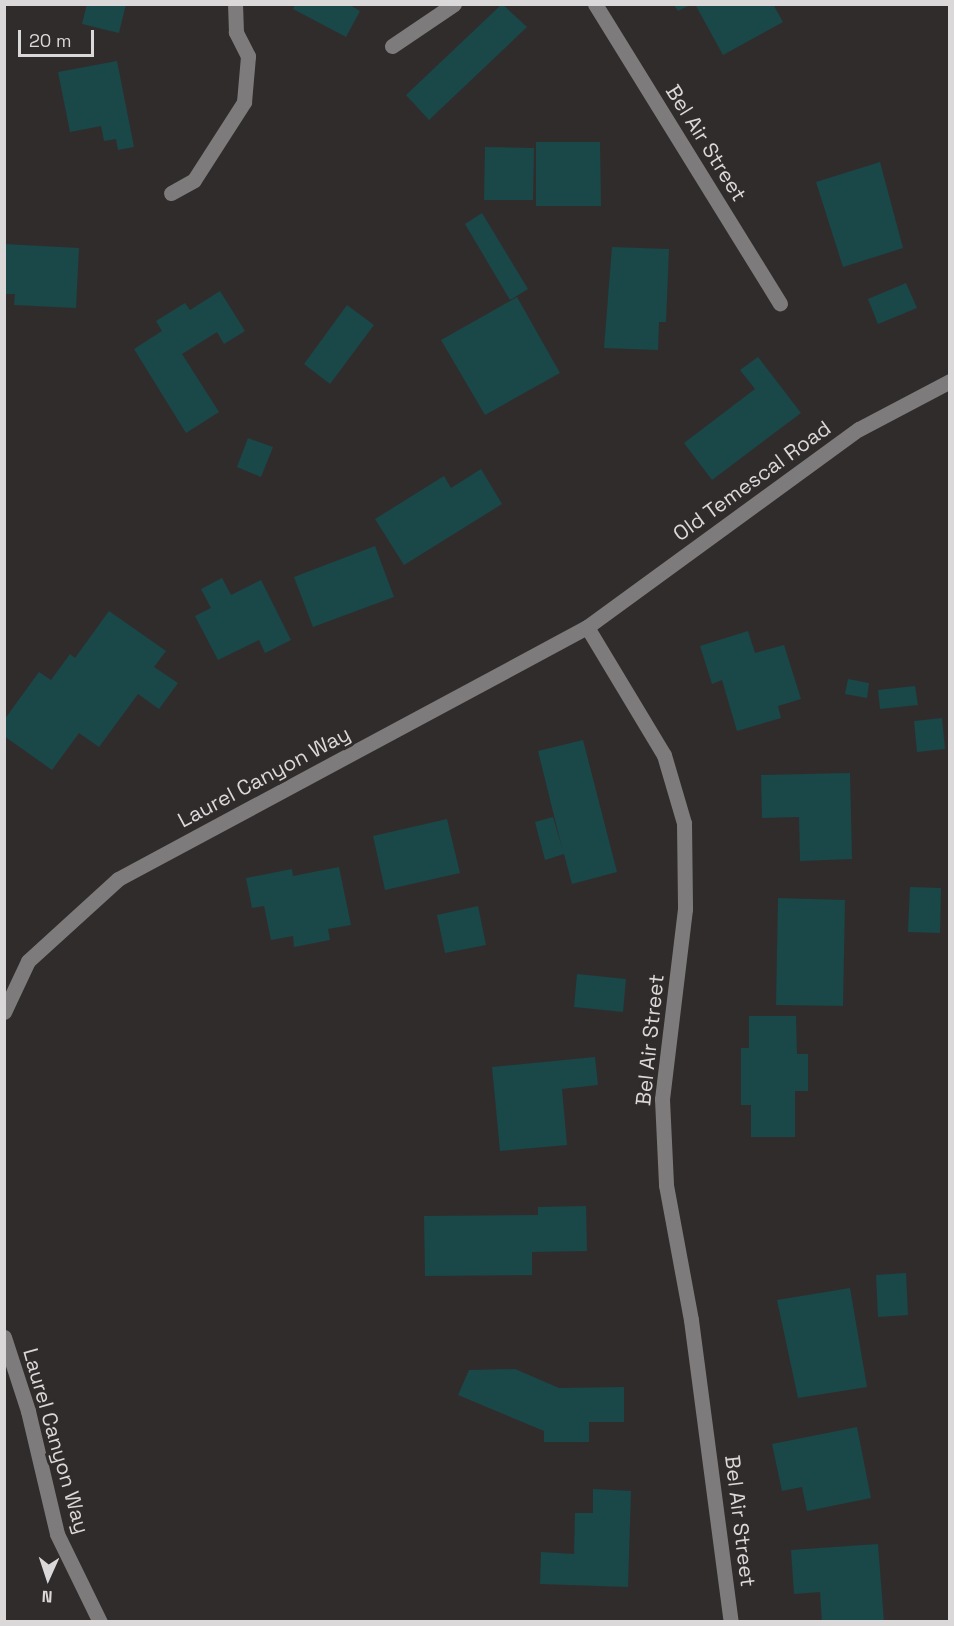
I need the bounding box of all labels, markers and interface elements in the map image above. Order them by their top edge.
scale bar [21,18,98,56]
text: 20 m [29,29,72,52]
street label: Bel Air Street [660,80,752,206]
street label: Old Temescal Road [668,415,836,547]
street label: Laurel Canyon Way [173,721,355,833]
street label: Bel Air Street [631,973,669,1107]
street label: Laurel Canyon Way [17,1345,95,1537]
street label: Bel Air Street [719,1454,761,1588]
north arrow [18,1548,78,1608]
text: N [41,1586,53,1607]

